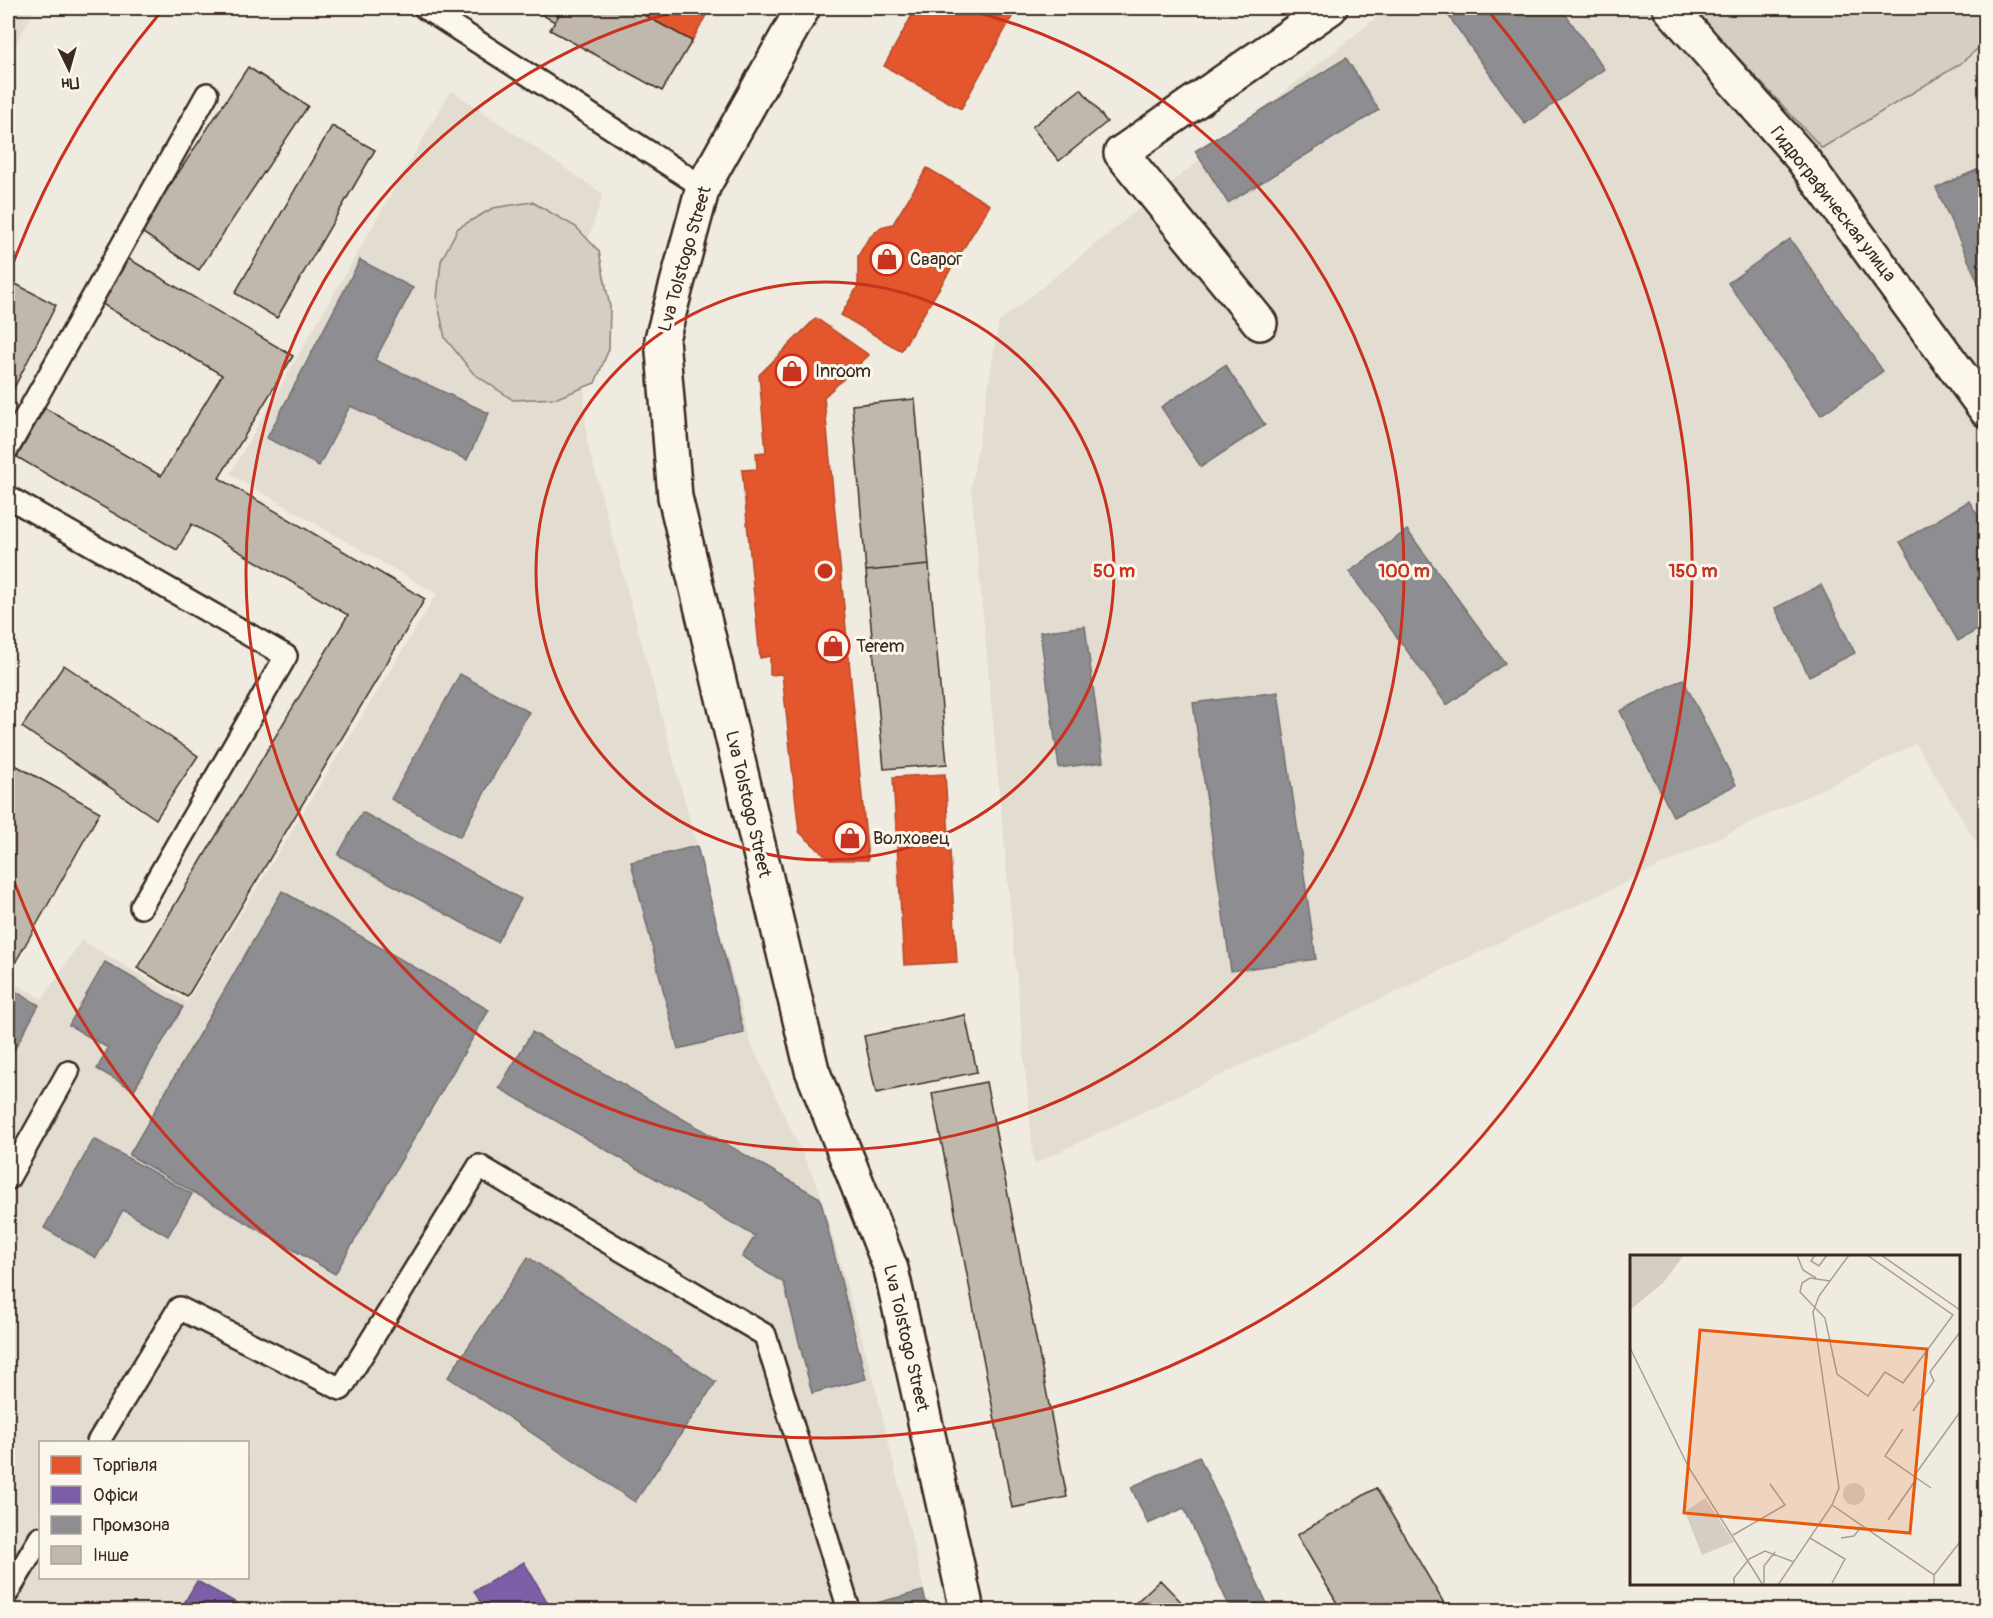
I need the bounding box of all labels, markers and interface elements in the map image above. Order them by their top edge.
north arrow [39,39,99,99]
text: Пн [61,72,80,94]
street label: Гидрографическая улица [1765,122,1901,286]
street label: Lva Tolstogo Street [653,183,717,334]
shop icon: Сварог [869,241,905,277]
place label: Сварог [910,248,963,271]
shop icon: Inroom [774,353,810,389]
place label: Inroom [815,360,871,383]
text: 50 m [1093,560,1135,583]
text: 100 m [1378,560,1430,583]
text: 150 m [1669,560,1718,583]
centre of rings [815,561,835,581]
shop icon: Terem [815,628,851,664]
place label: Terem [856,635,905,658]
street label: Lva Tolstogo Street [720,728,776,880]
shop icon: Волховец [832,820,868,856]
place label: Волховец [873,827,950,850]
inset map [1630,1255,1960,1585]
street label: Lva Tolstogo Street [878,1262,934,1414]
legend [39,1441,249,1579]
text: Торгівля [93,1454,157,1477]
text: Офіси [93,1484,138,1507]
text: Промзона [93,1514,170,1537]
text: Інше [93,1544,129,1567]

